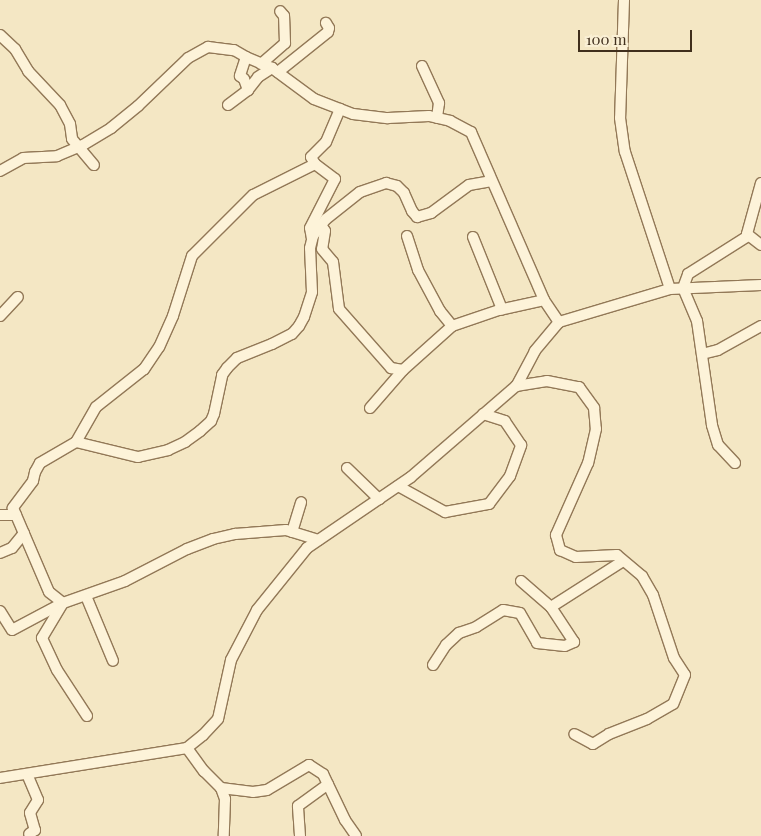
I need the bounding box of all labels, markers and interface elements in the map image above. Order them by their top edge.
scale bar [581,20,695,52]
text: 100 m [586,29,627,49]

